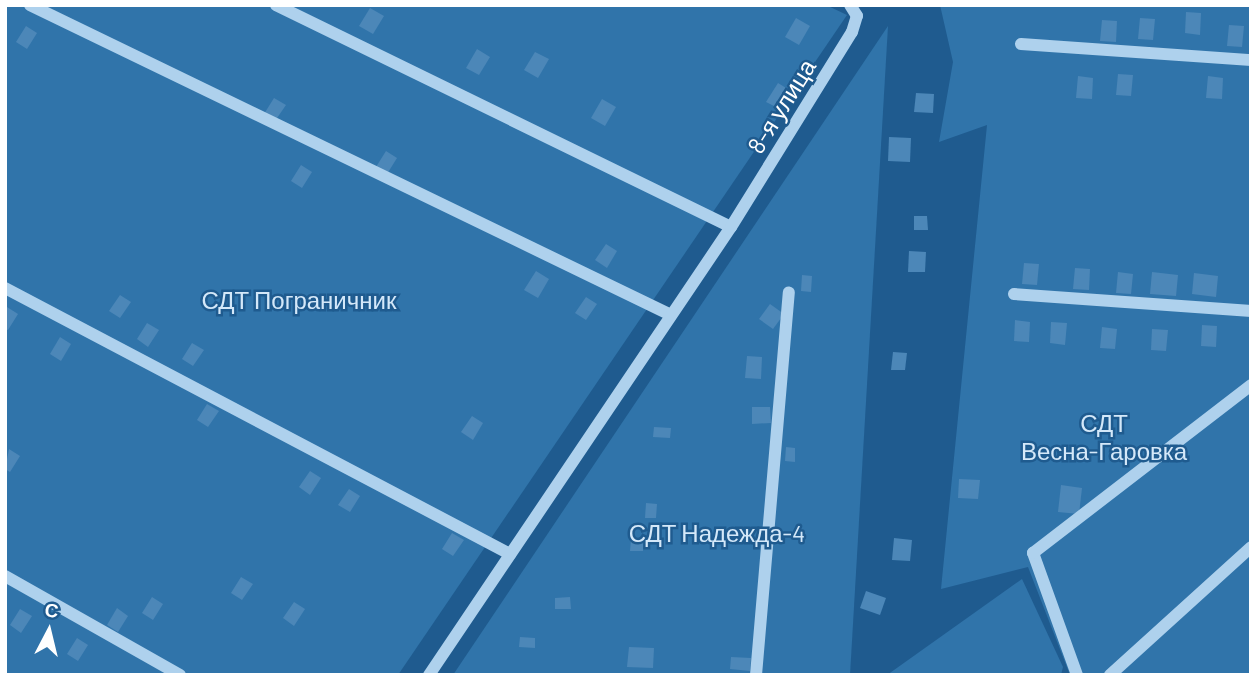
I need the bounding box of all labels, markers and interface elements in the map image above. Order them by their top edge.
street label: 8-я улица [741,54,821,158]
park label: СДТ Пограничник [202,286,396,314]
park label: СДТ Весна-Гаровка [1021,409,1187,465]
park label: СДТ Надежда-4 [629,519,805,547]
north arrow [14,596,84,666]
text: С [43,597,60,622]

